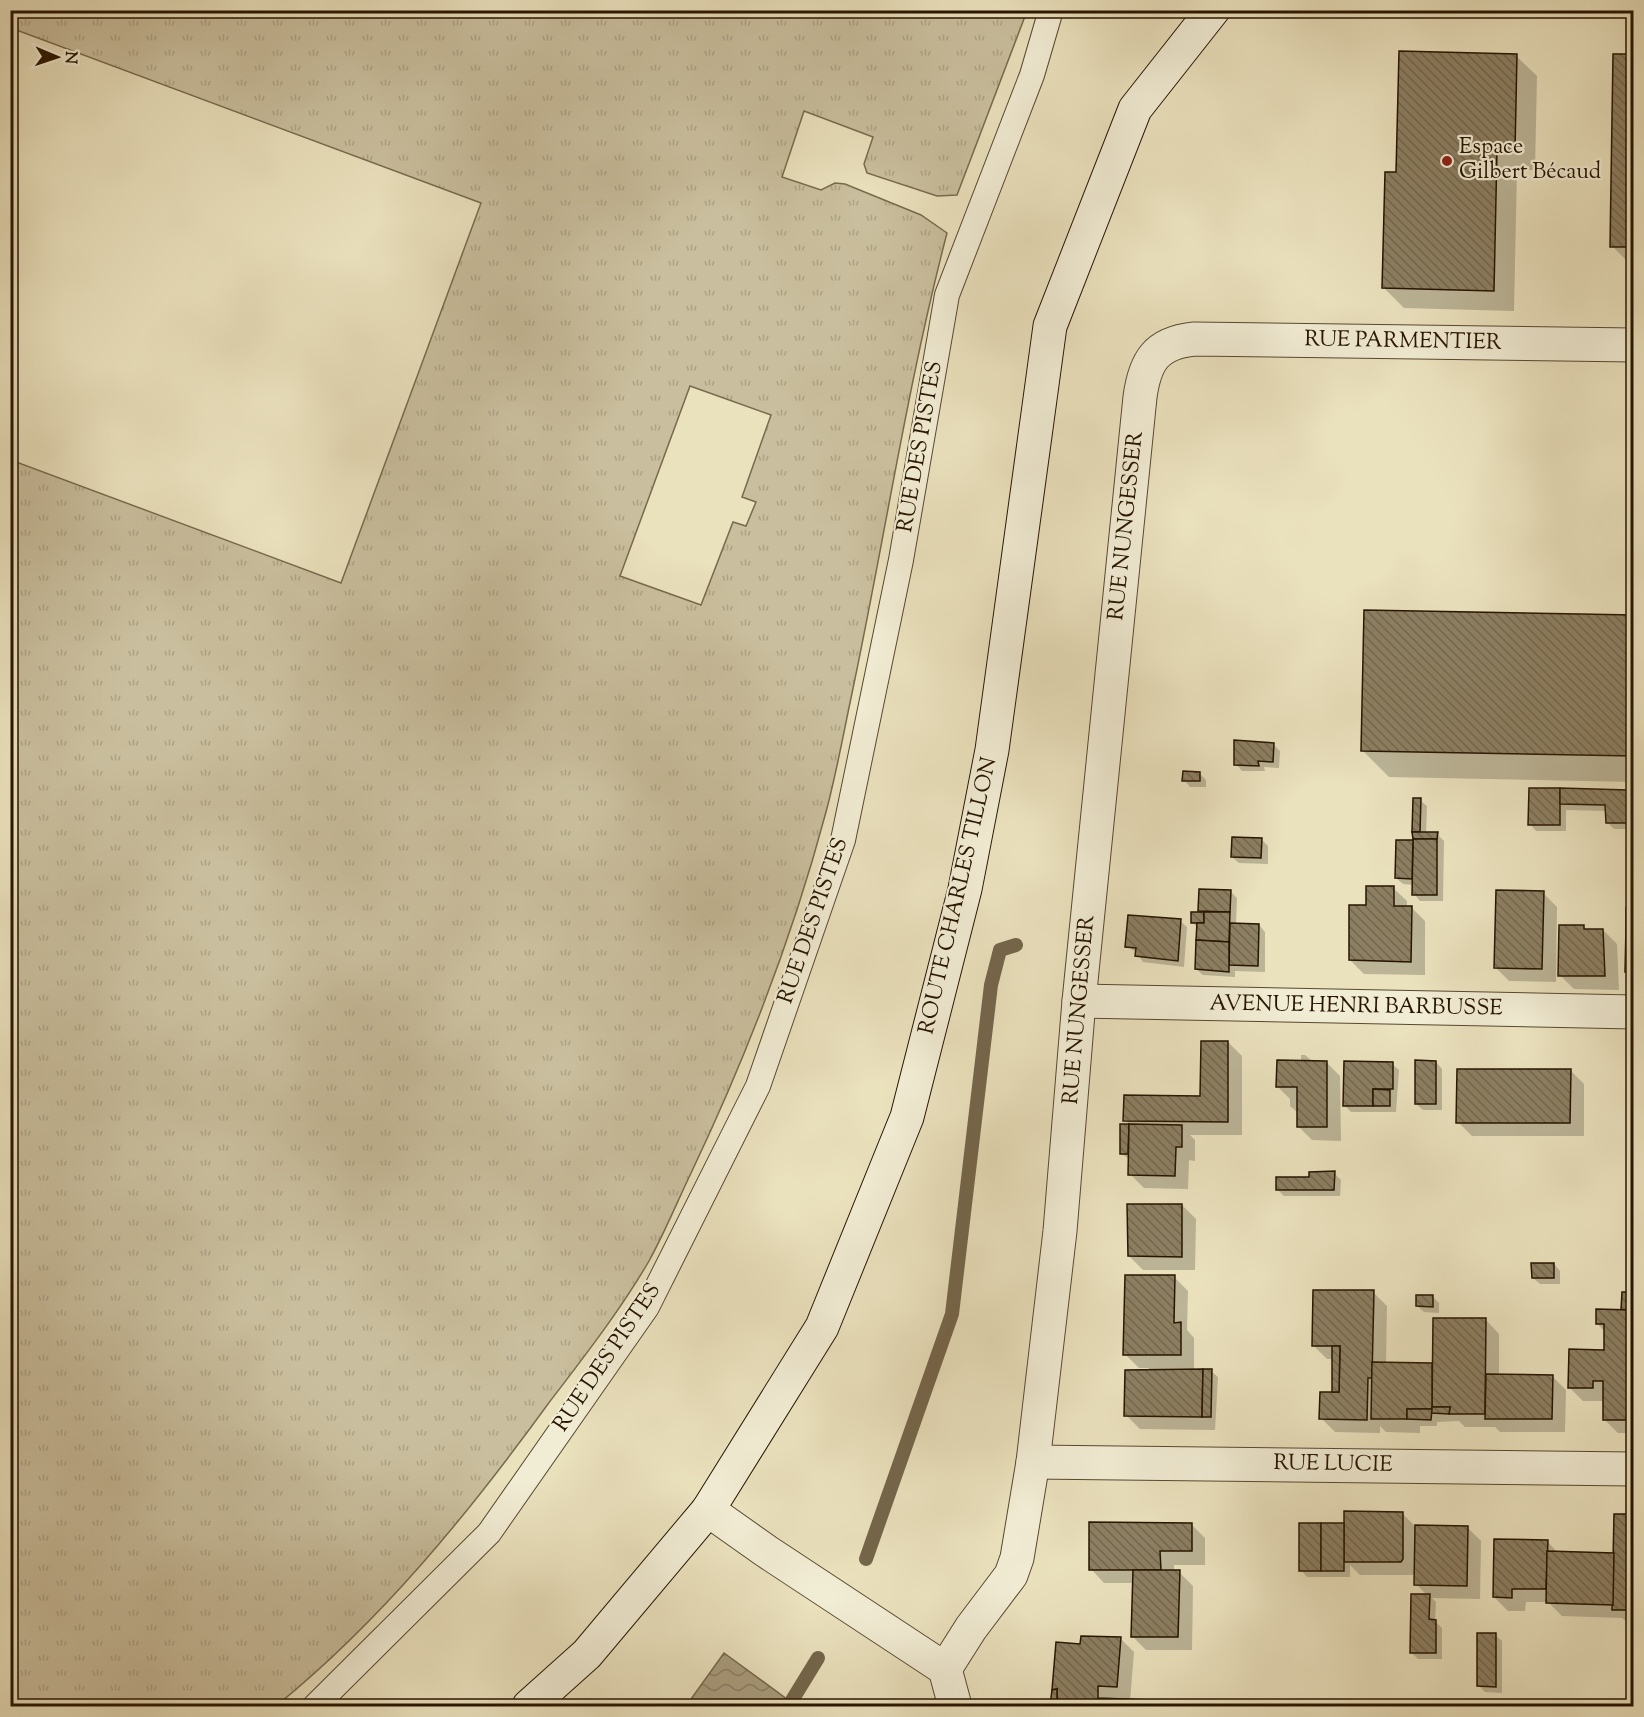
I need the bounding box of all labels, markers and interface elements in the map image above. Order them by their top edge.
north arrow [27,27,87,87]
text: N [58,51,81,64]
place label: Espace Gilbert Bécaud [1459,132,1601,189]
marker: Espace Gilbert Bécaud [1440,154,1454,168]
street label: RUE PARMENTIER [1304,324,1502,360]
street label: RUE DES PISTES [890,359,952,535]
street label: RUE NUNGESSER [1101,430,1153,622]
street label: ROUTE CHARLES TILLON [912,754,1006,1038]
street label: RUE DES PISTES [771,834,857,1008]
street label: RUE NUNGESSER [1056,914,1104,1106]
street label: AVENUE HENRI BARBUSSE [1209,988,1503,1026]
street label: RUE DES PISTES [546,1277,670,1439]
street label: RUE LUCIE [1273,1448,1393,1482]

